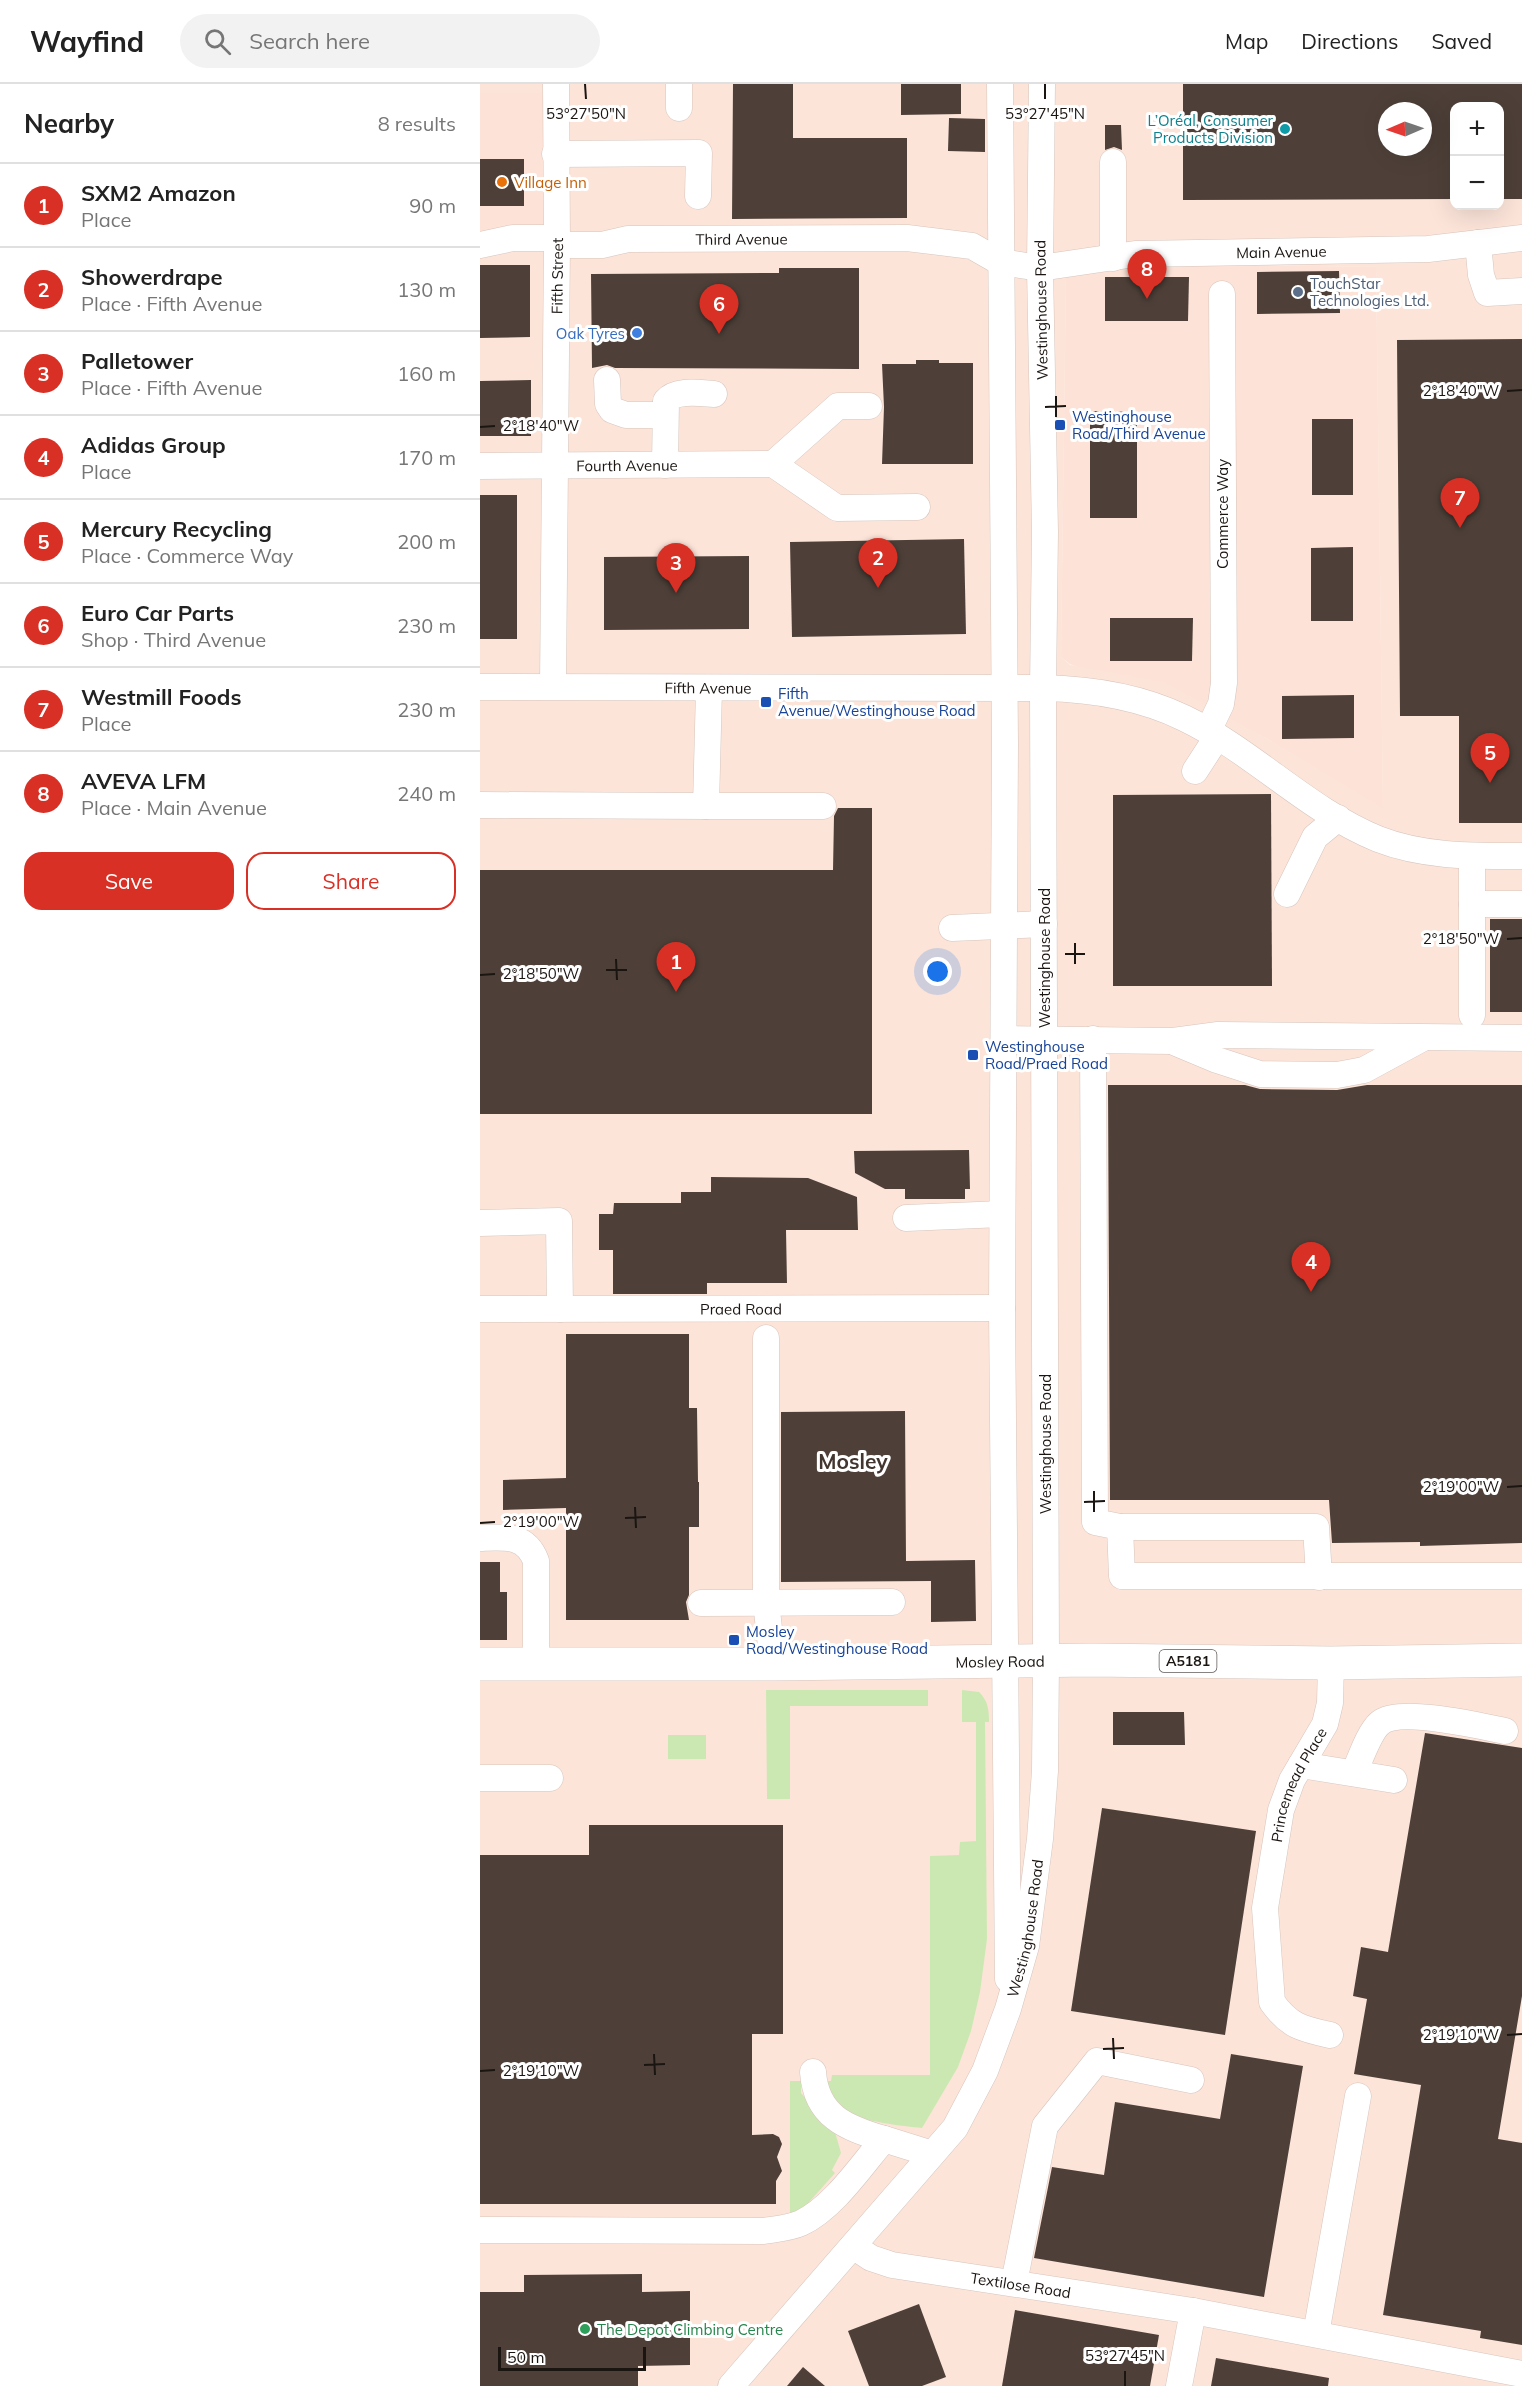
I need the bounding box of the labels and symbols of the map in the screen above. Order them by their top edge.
north arrow [1378,102,1432,156]
text: 53°27'50"N [546,104,626,123]
text: 53°27'45"N [1005,104,1085,123]
place label: L’Oréal, Consumer Products Division [1147,111,1274,147]
marker: L’Oréal, Consumer Products Division [1278,122,1292,136]
place label: Village Inn [514,173,587,192]
marker: Village Inn [495,175,509,189]
street label: Third Avenue [695,229,788,248]
street label: Fifth Street [547,238,567,314]
street label: Westinghouse Road [1030,240,1052,380]
street label: Main Avenue [1236,241,1327,262]
pin: 8 [1128,250,1166,299]
place label: TouchStar Technologies Ltd. [1310,274,1429,310]
pin: 6 [700,284,738,334]
marker: TouchStar Technologies Ltd. [1291,285,1305,299]
place label: Oak Tyres [556,324,625,343]
marker: Oak Tyres [630,326,644,340]
text: 2°18'40"W [1423,381,1500,400]
place label: Westinghouse Road/Third Avenue [1072,407,1206,443]
text: 2°18'40"W [503,416,580,435]
marker: Westinghouse Road/Third Avenue [1053,418,1067,432]
street label: Fourth Avenue [576,455,678,475]
street label: Commerce Way [1213,459,1232,569]
pin: 7 [1440,478,1480,528]
pin: 2 [858,538,898,588]
pin: 3 [656,544,696,593]
street label: Fifth Avenue [664,678,752,697]
place label: Fifth Avenue/Westinghouse Road [778,684,975,720]
marker: Fifth Avenue/Westinghouse Road [759,695,773,709]
pin: 5 [1470,734,1510,783]
street label: Westinghouse Road [1035,888,1054,1028]
text: 2°18'50"W [1423,929,1500,948]
pin: 1 [656,942,696,992]
your location [923,957,952,986]
text: 2°18'50"W [503,964,580,983]
place label: Westinghouse Road/Praed Road [985,1037,1108,1073]
marker: Westinghouse Road/Praed Road [966,1048,980,1062]
pin: 4 [1292,1242,1330,1292]
street label: Praed Road [700,1299,782,1318]
street label: Westinghouse Road [1036,1374,1055,1514]
district label: Mosley [818,1448,888,1474]
text: 2°19'00"W [1423,1477,1500,1496]
text: 2°19'00"W [503,1512,580,1531]
place label: Mosley Road/Westinghouse Road [746,1622,928,1658]
marker: Mosley Road/Westinghouse Road [727,1633,741,1647]
road number: A5181 [1160,1650,1216,1672]
street label: Mosley Road [955,1651,1045,1671]
street label: Princemead Place [1266,1724,1330,1844]
street label: Westinghouse Road [1002,1858,1047,2000]
text: 2°19'10"W [1423,2025,1500,2044]
text: 2°19'10"W [503,2061,580,2080]
street label: Textilose Road [969,2268,1072,2302]
place label: The Depot Climbing Centre [597,2320,783,2339]
marker: The Depot Climbing Centre [578,2322,592,2336]
scale bar [498,2344,646,2372]
text: 53°27'45"N [1085,2346,1165,2365]

